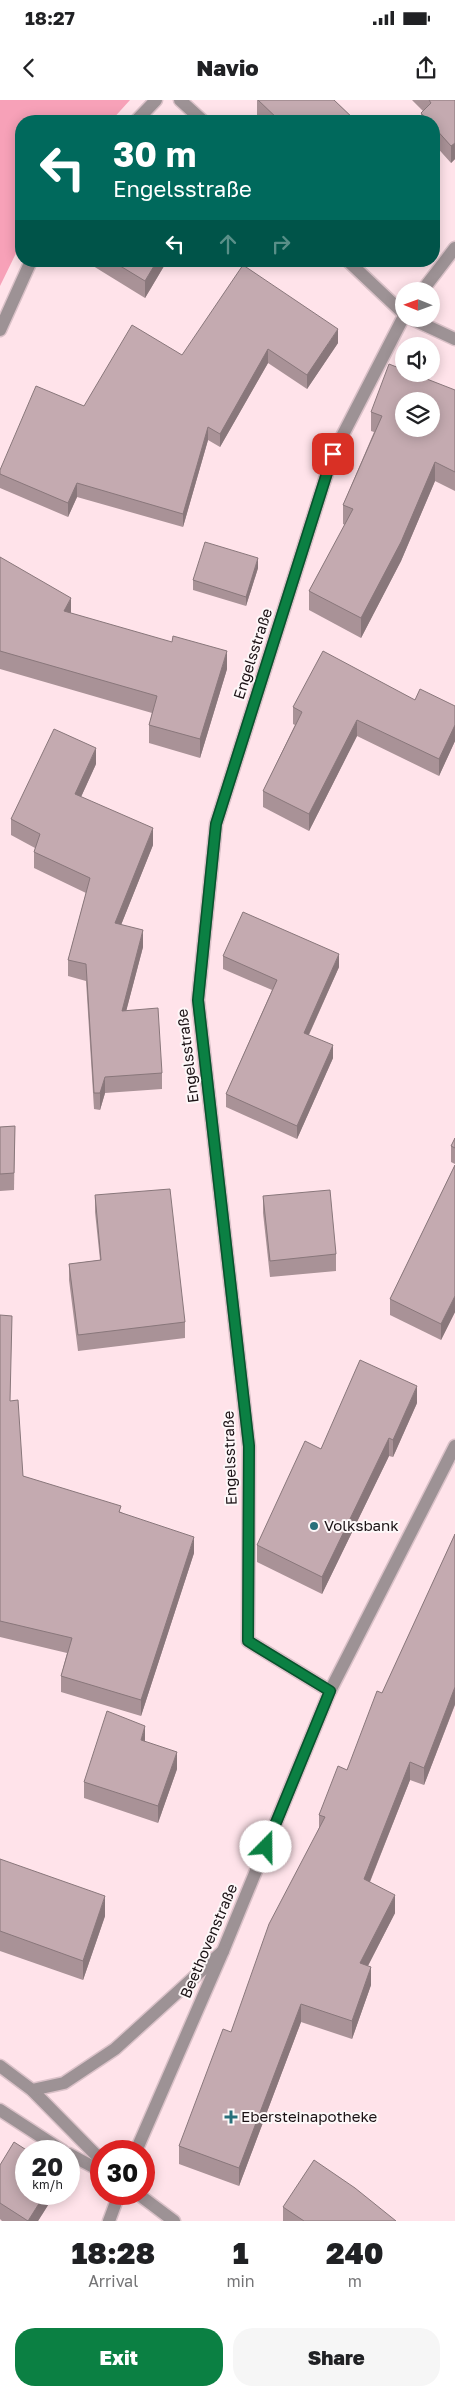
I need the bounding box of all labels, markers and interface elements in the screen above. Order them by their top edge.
text: 18:27 [25,6,75,29]
icon: back [15,54,43,82]
text: Navio [196,54,259,81]
icon: share [412,54,440,82]
text: 30 m [113,133,196,175]
icon: left [30,135,95,200]
text: Engelsstraße [113,175,252,202]
icon: left [161,230,189,258]
icon: ahead [214,230,242,258]
icon: right [267,230,295,258]
north arrow [395,282,440,328]
map controls [395,282,440,437]
button: sound [395,337,440,382]
button: layers [395,392,440,437]
pin [312,433,354,475]
icon: arrive [319,440,347,468]
street label: Engelsstraße [229,606,275,701]
street label: Engelsstraße [172,1008,202,1104]
street label: Engelsstraße [218,1410,240,1506]
place label: Volksbank [324,1516,399,1534]
marker: Volksbank [308,1520,320,1532]
position arrow [239,1820,291,1872]
street label: Beethovenstraße [176,1880,240,2001]
place label: Ebersteinapotheke [241,2107,378,2125]
marker: Ebersteinapotheke [225,2111,237,2123]
speed limit sign: 30 [90,2140,155,2205]
text: 20 [32,2151,63,2182]
text: km/h [32,2177,63,2192]
text: 18:28 [71,2235,155,2271]
text: 1 [233,2235,248,2271]
text: 240 [326,2235,384,2271]
text: Arrival [88,2271,138,2291]
text: min [226,2271,255,2291]
text: m [348,2271,362,2291]
button: Exit [15,2328,223,2386]
button: Share [233,2328,440,2386]

